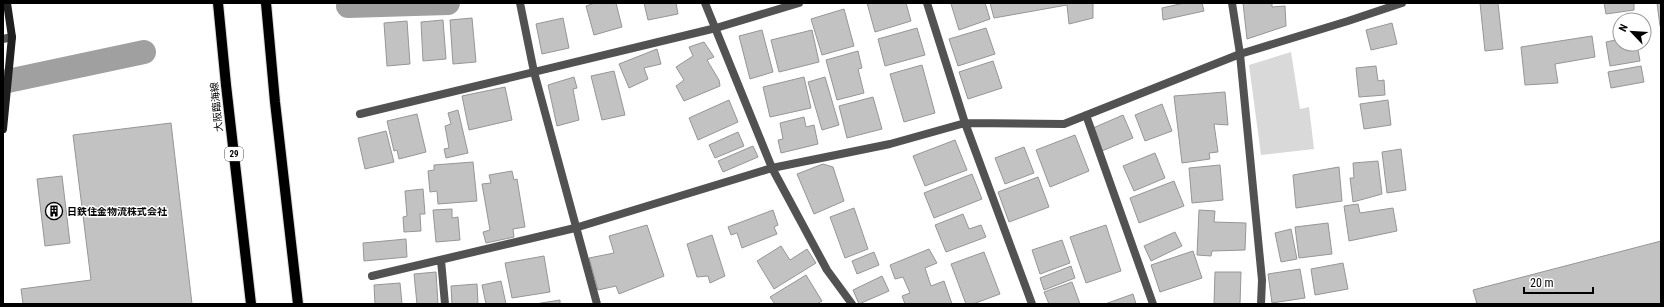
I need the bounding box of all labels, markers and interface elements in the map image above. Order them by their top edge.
north arrow [1612,12,1652,52]
text: N [1616,22,1631,34]
street label: 大阪臨海線 [208,82,225,132]
road number: 29 [225,147,243,161]
building icon: 日鉄住金物流株式会社 [44,201,64,221]
place label: 日鉄住金物流株式会社 [67,206,168,217]
scale bar [1524,269,1593,295]
text: 20 m [1530,276,1554,290]

